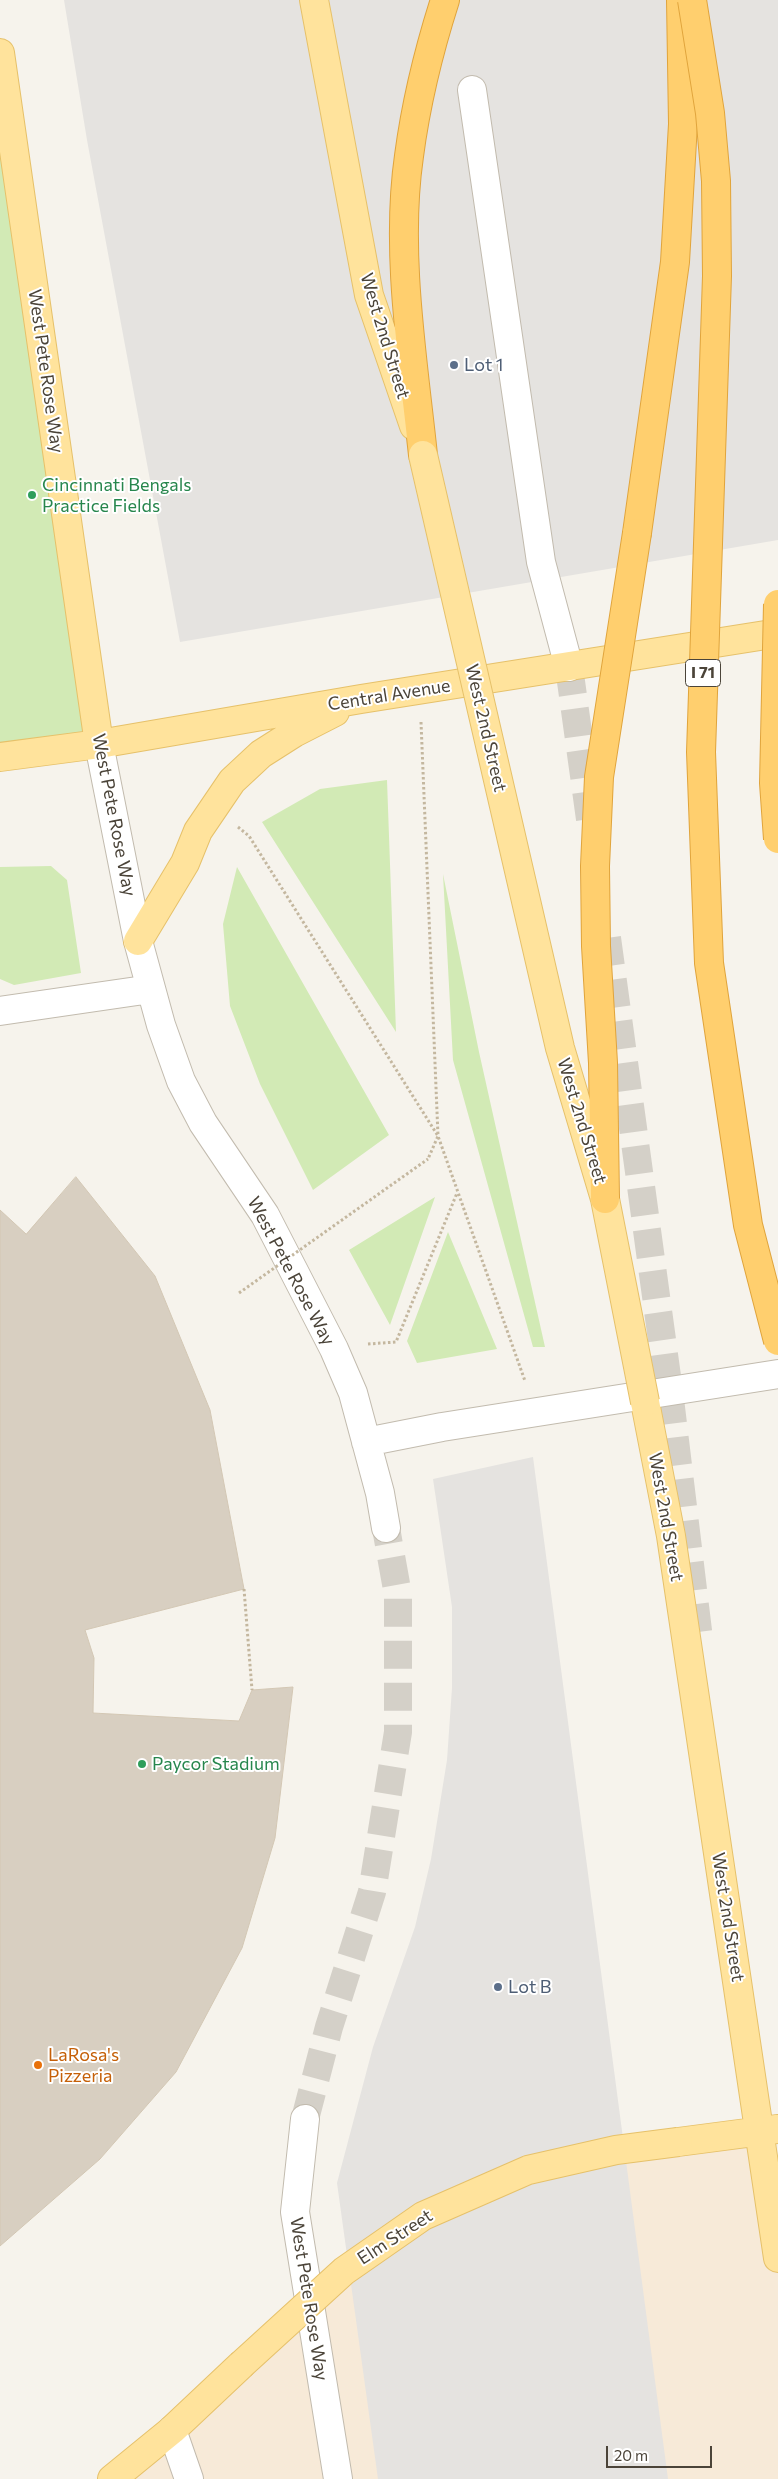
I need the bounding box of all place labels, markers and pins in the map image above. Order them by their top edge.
place label: Lot 1 [464,354,503,376]
marker: Lot 1 [448,359,460,371]
place label: Cincinnati Bengals Practice Fields [42,474,192,516]
marker: Cincinnati Bengals Practice Fields [26,489,38,501]
place label: Paycor Stadium [152,1753,280,1775]
marker: Paycor Stadium [136,1758,148,1770]
place label: Lot B [508,1976,551,1998]
marker: Lot B [492,1981,504,1993]
place label: LaRosa's Pizzeria [48,2044,119,2086]
marker: LaRosa's Pizzeria [32,2059,44,2071]

